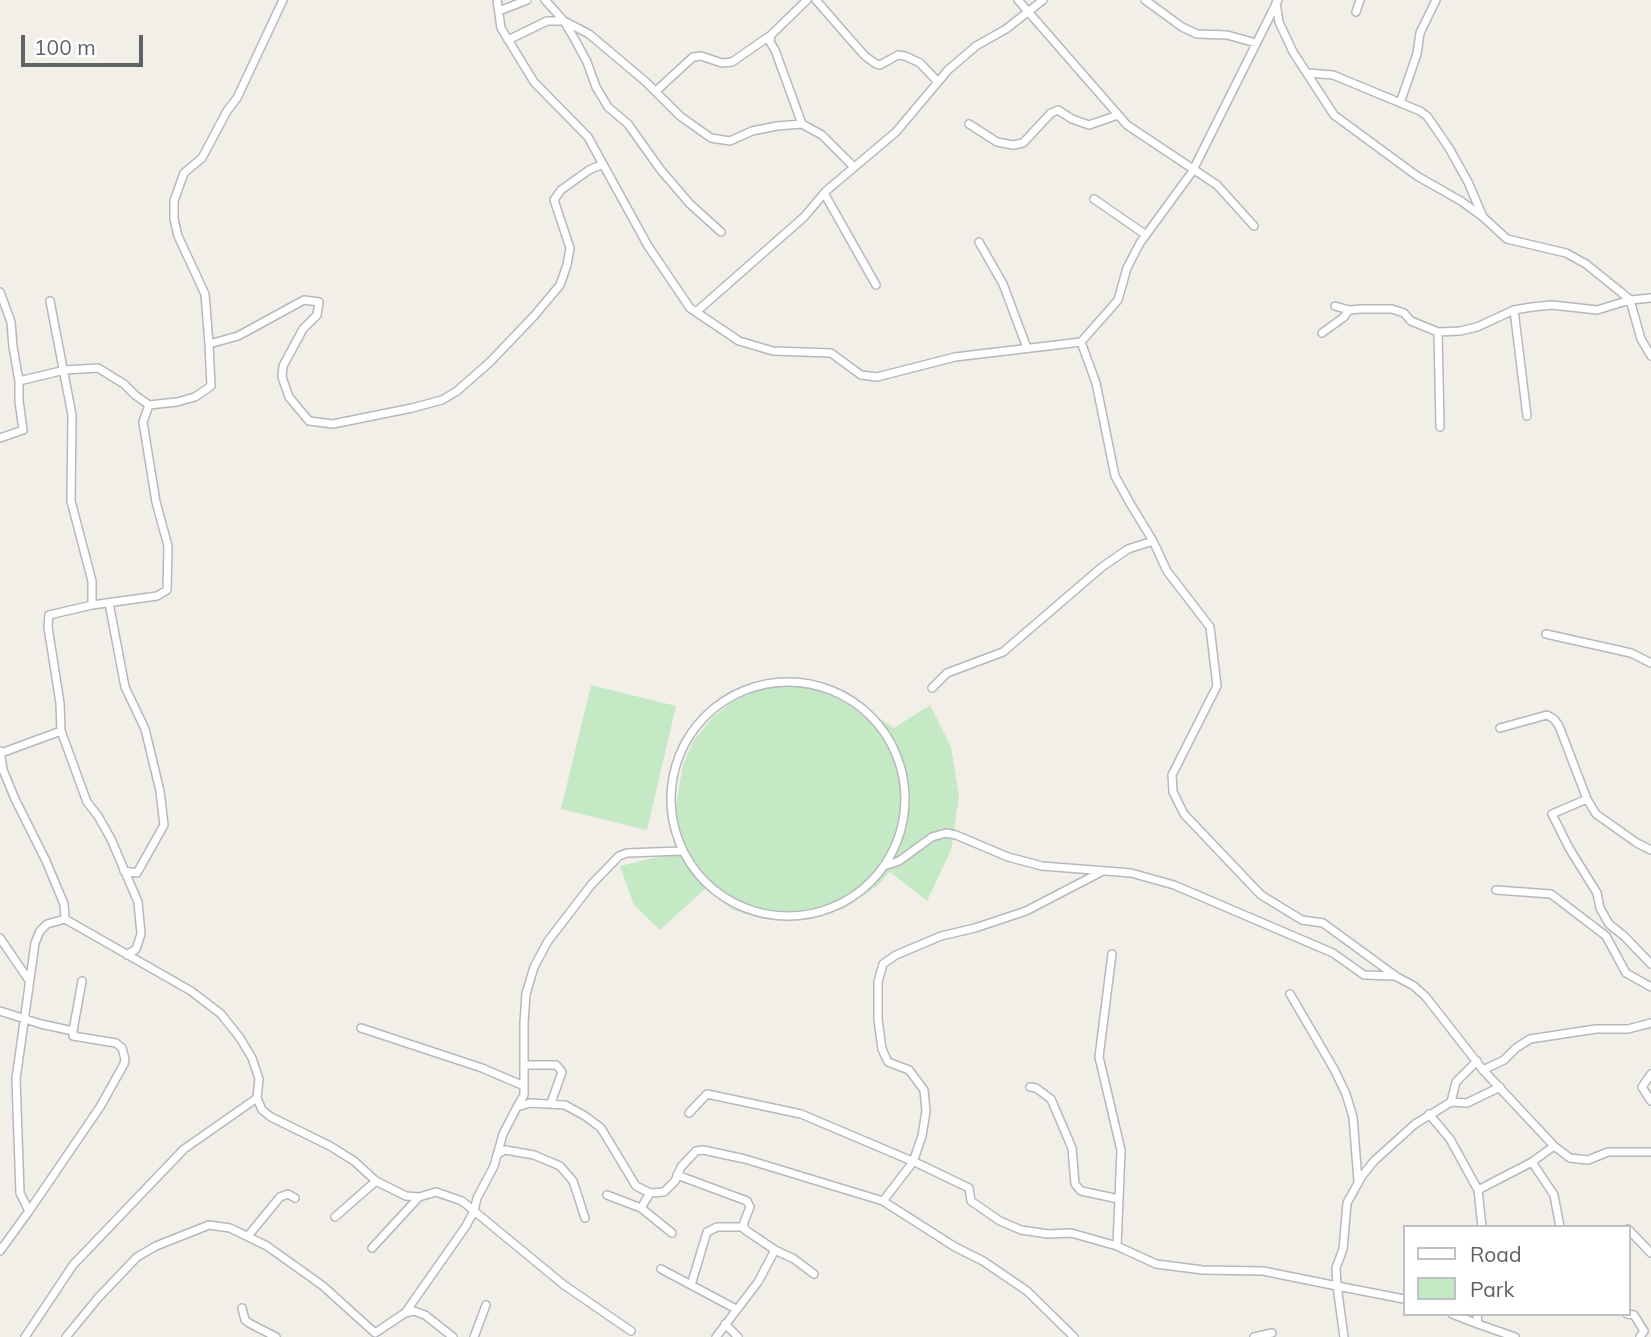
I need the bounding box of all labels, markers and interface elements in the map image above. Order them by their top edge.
scale bar [24,21,147,65]
text: 100 m [34,34,96,60]
legend [1402,1225,1630,1316]
text: Road [1470,1241,1521,1267]
text: Park [1470,1276,1514,1302]

